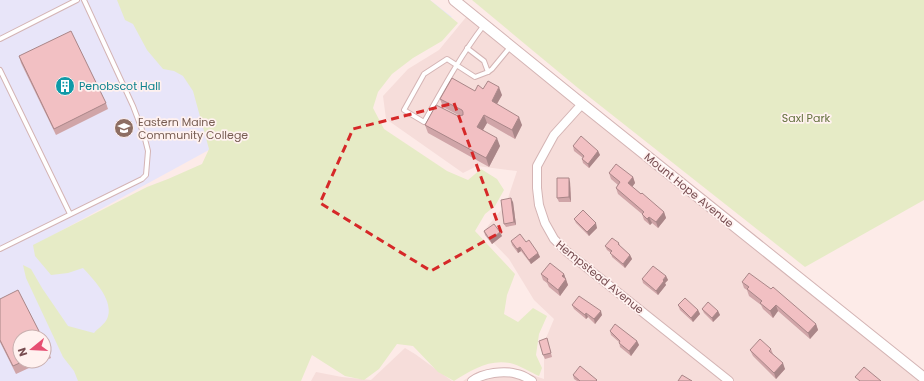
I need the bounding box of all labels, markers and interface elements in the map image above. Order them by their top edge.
building icon: Penobscot Hall [54,75,76,97]
place label: Penobscot Hall [79,78,161,94]
park label: Saxl Park [782,110,831,126]
place label: Eastern Maine Community College [138,114,248,143]
school or university icon: Eastern Maine Community College [113,117,135,139]
street label: Mount Hope Avenue [641,149,737,231]
street label: Hempstead Avenue [553,237,647,318]
north arrow [12,329,52,369]
text: N [14,346,31,359]

